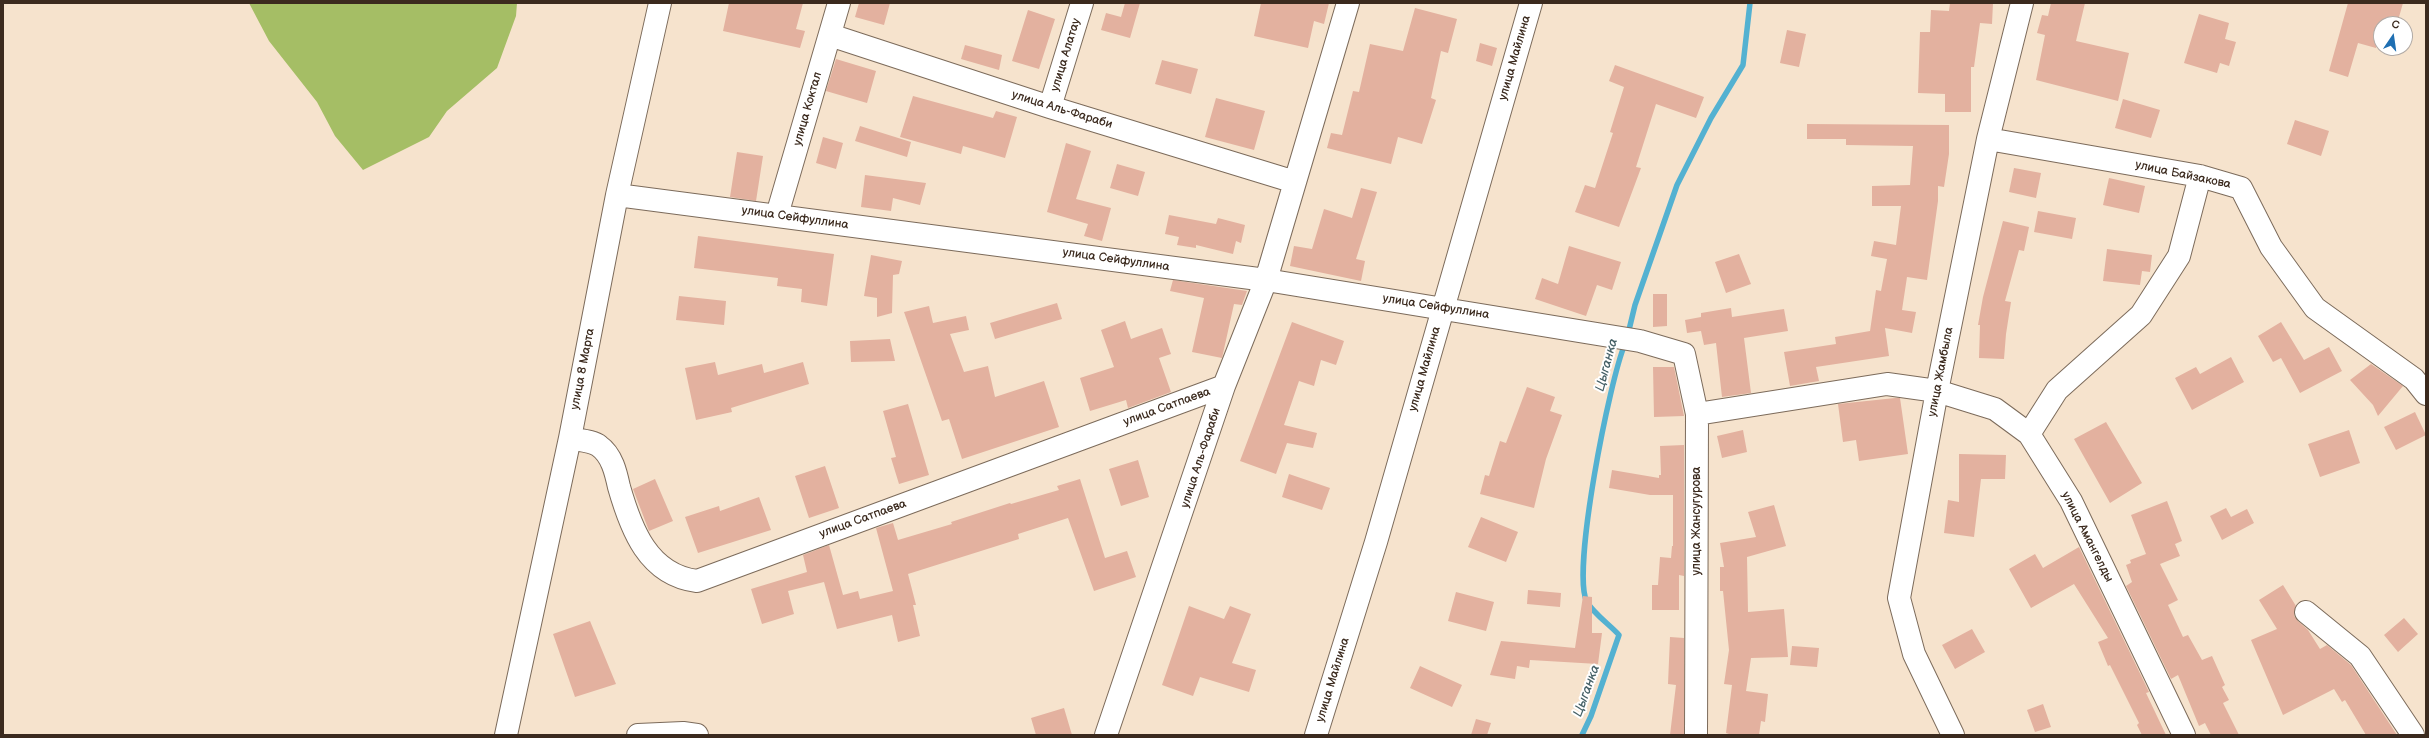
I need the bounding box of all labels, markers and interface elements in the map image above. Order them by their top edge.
street label: улица Майлина [1496,14,1534,102]
north arrow [2373,16,2413,56]
street label: улица Алатау [1048,17,1084,93]
text: С [2390,18,2401,32]
street label: улица Коктал [791,70,825,148]
street label: улица Аль-Фараби [1010,88,1114,132]
street label: улица Байзакова [2134,158,2232,192]
street label: улица Сейфуллина [741,203,849,233]
street label: улица Сейфуллина [1062,245,1170,275]
street label: улица Сейфуллина [1382,291,1490,323]
street label: улица Майлина [1406,325,1444,413]
street label: улица Жамбыла [1925,326,1957,418]
street label: улица 8 Марта [568,327,598,411]
water label: Цыганка [1592,337,1622,393]
street label: улица Сатпаева [1122,385,1212,429]
street label: улица Аль-Фараби [1178,406,1224,510]
street label: улица Жансугурова [1690,467,1704,575]
street label: улица Амангелды [2058,489,2116,585]
street label: улица Сатпаева [818,497,908,541]
street label: улица Майлина [1313,636,1353,724]
water label: Цыганка [1570,663,1604,719]

